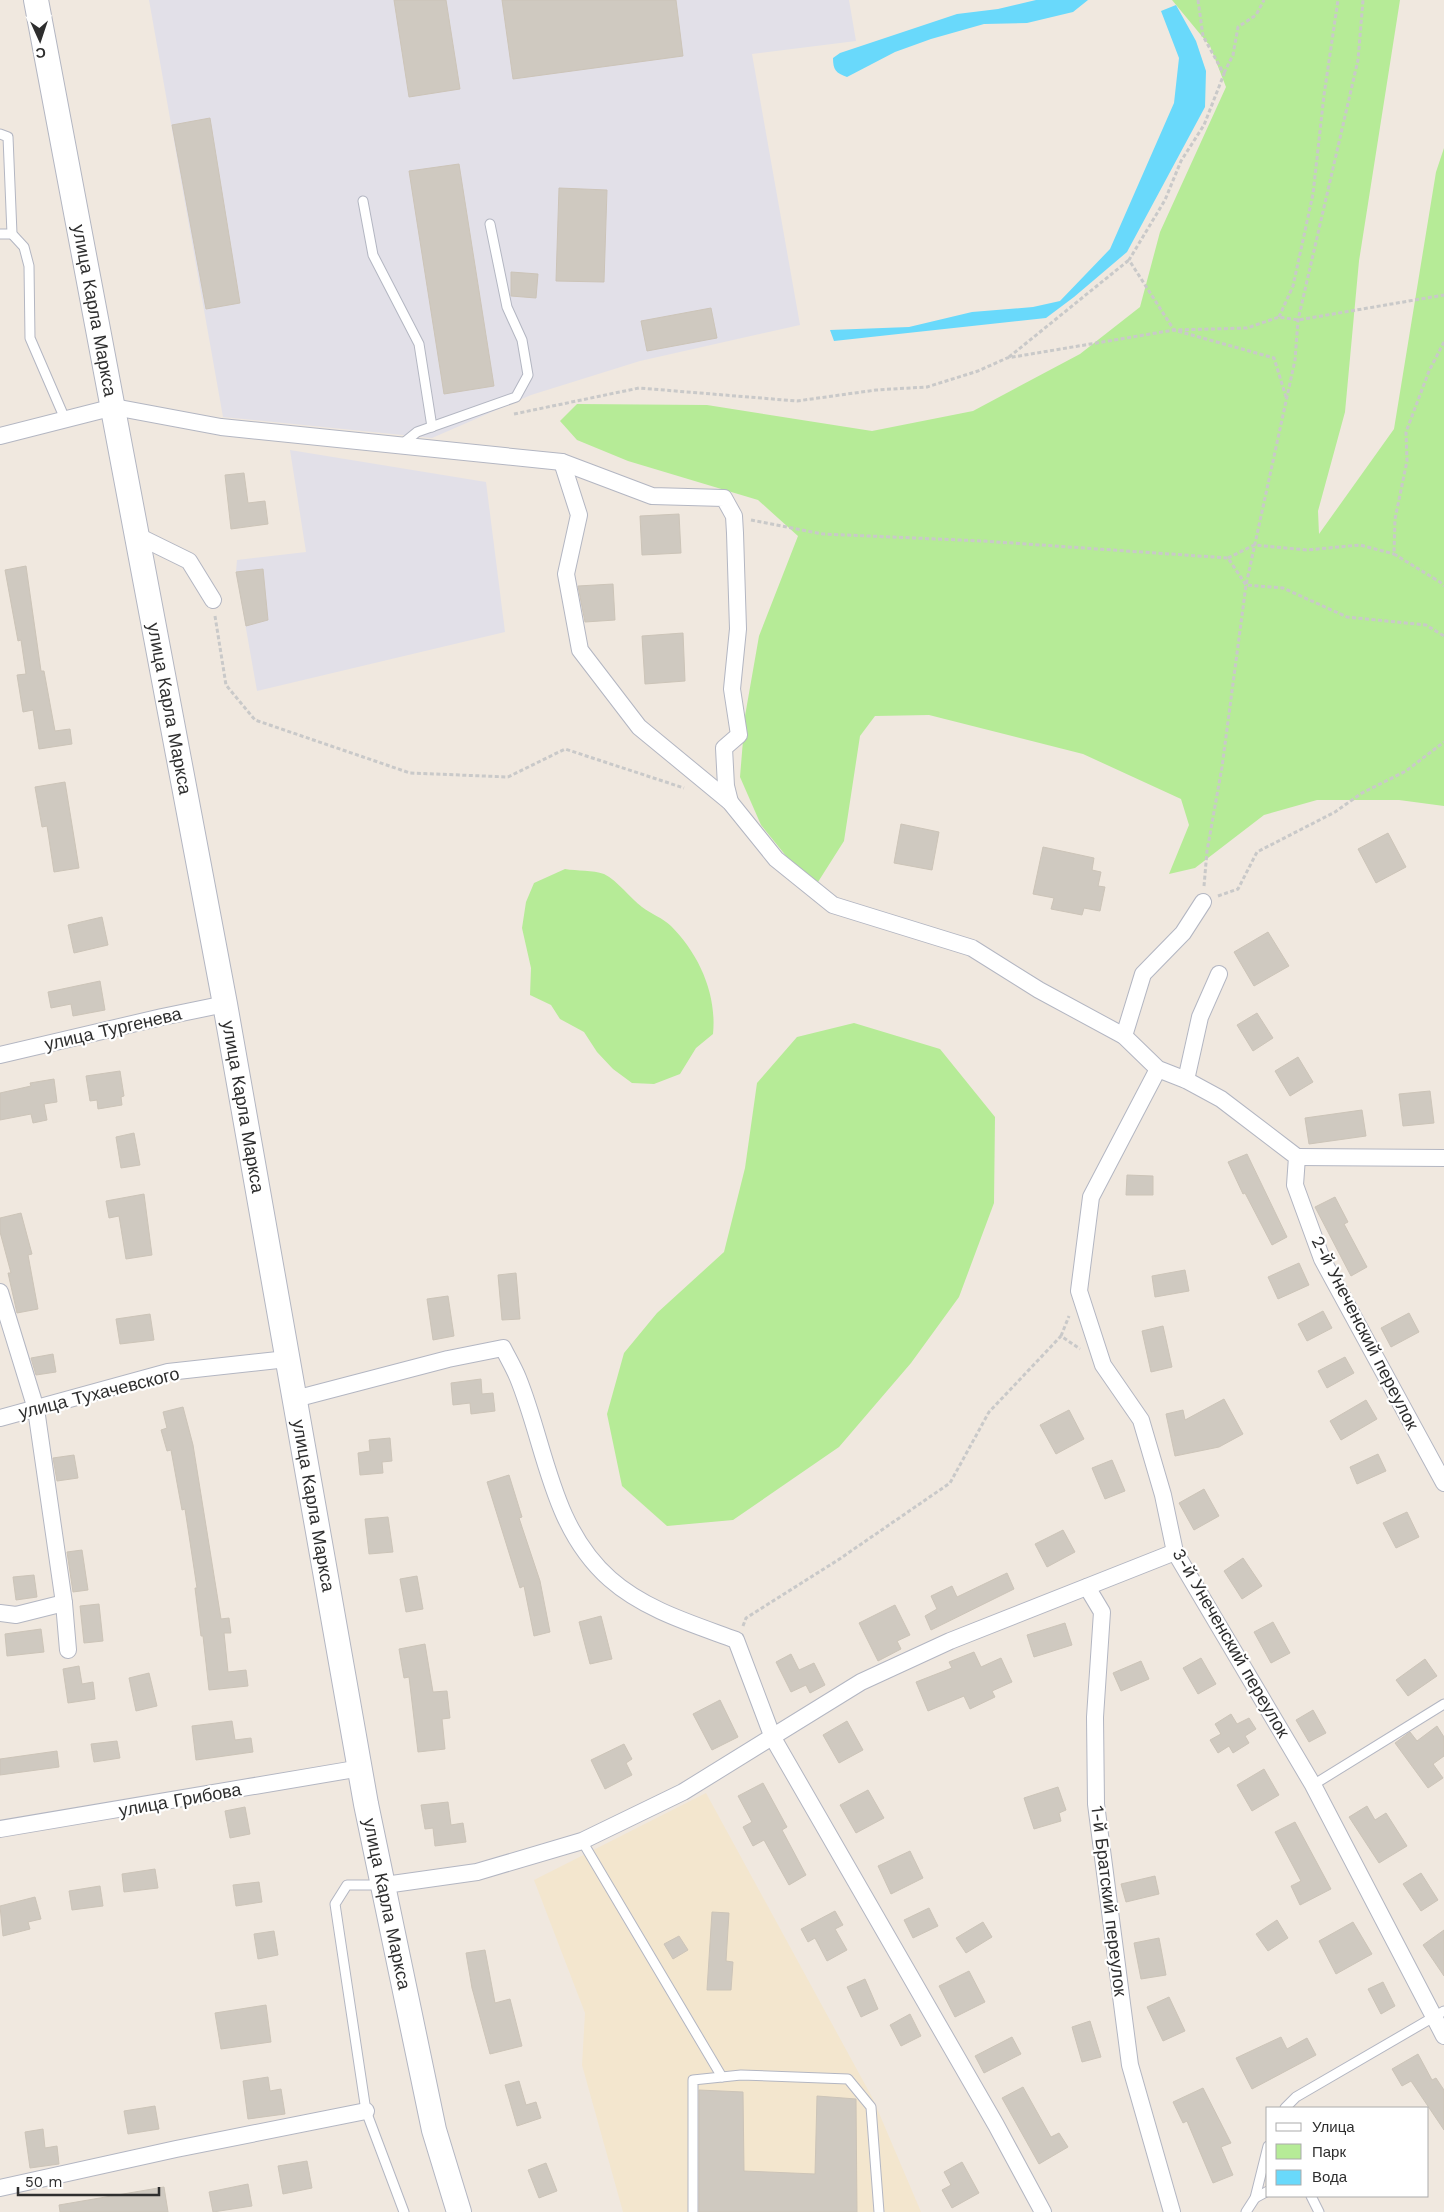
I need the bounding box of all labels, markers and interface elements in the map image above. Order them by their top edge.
north arrow [15,15,65,65]
text: С [35,45,46,61]
street label: улица Карла Маркса [68,223,122,399]
street label: улица Карла Маркса [143,621,197,797]
street label: улица Тургенева [42,1002,184,1054]
street label: улица Карла Маркса [218,1019,269,1195]
street label: 2-й Унеченский переулок [1307,1232,1424,1433]
street label: улица Тухачевского [16,1362,181,1423]
street label: улица Карла Маркса [288,1418,340,1594]
street label: 3-й Унеченский переулок [1169,1544,1294,1741]
street label: улица Грибова [117,1778,244,1821]
street label: 1-й Братский переулок [1087,1804,1132,1998]
street label: улица Карла Маркса [359,1816,416,1992]
legend [1266,2107,1429,2197]
text: Улица [1312,2118,1355,2136]
text: Парк [1312,2143,1346,2161]
scale bar [18,2164,159,2196]
text: Вода [1312,2168,1348,2186]
text: 50 m [25,2173,62,2191]

